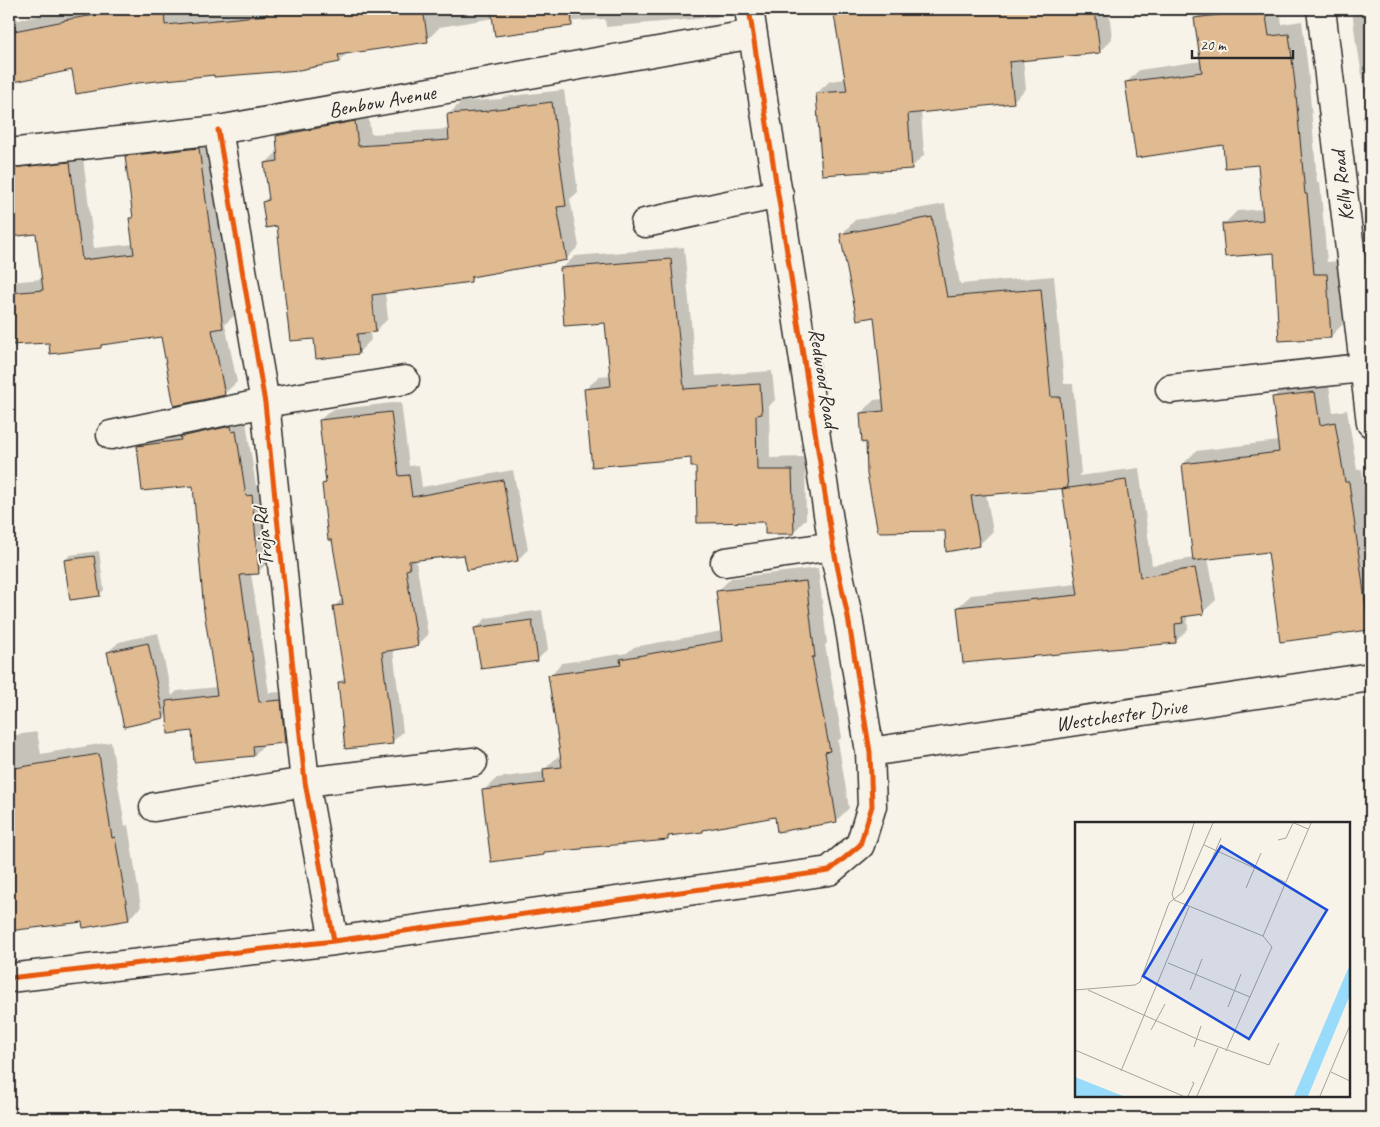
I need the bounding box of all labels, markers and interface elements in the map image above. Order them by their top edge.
scale bar [1192,28,1294,60]
text: 20 m [1200,36,1227,55]
street label: Benbow Avenue [327,79,439,123]
street label: Kelly Road [1324,146,1359,223]
street label: Redwood Road [803,326,845,433]
street label: Troja Rd [247,503,279,568]
street label: Westchester Drive [1054,693,1189,737]
inset map [1075,822,1350,1097]

